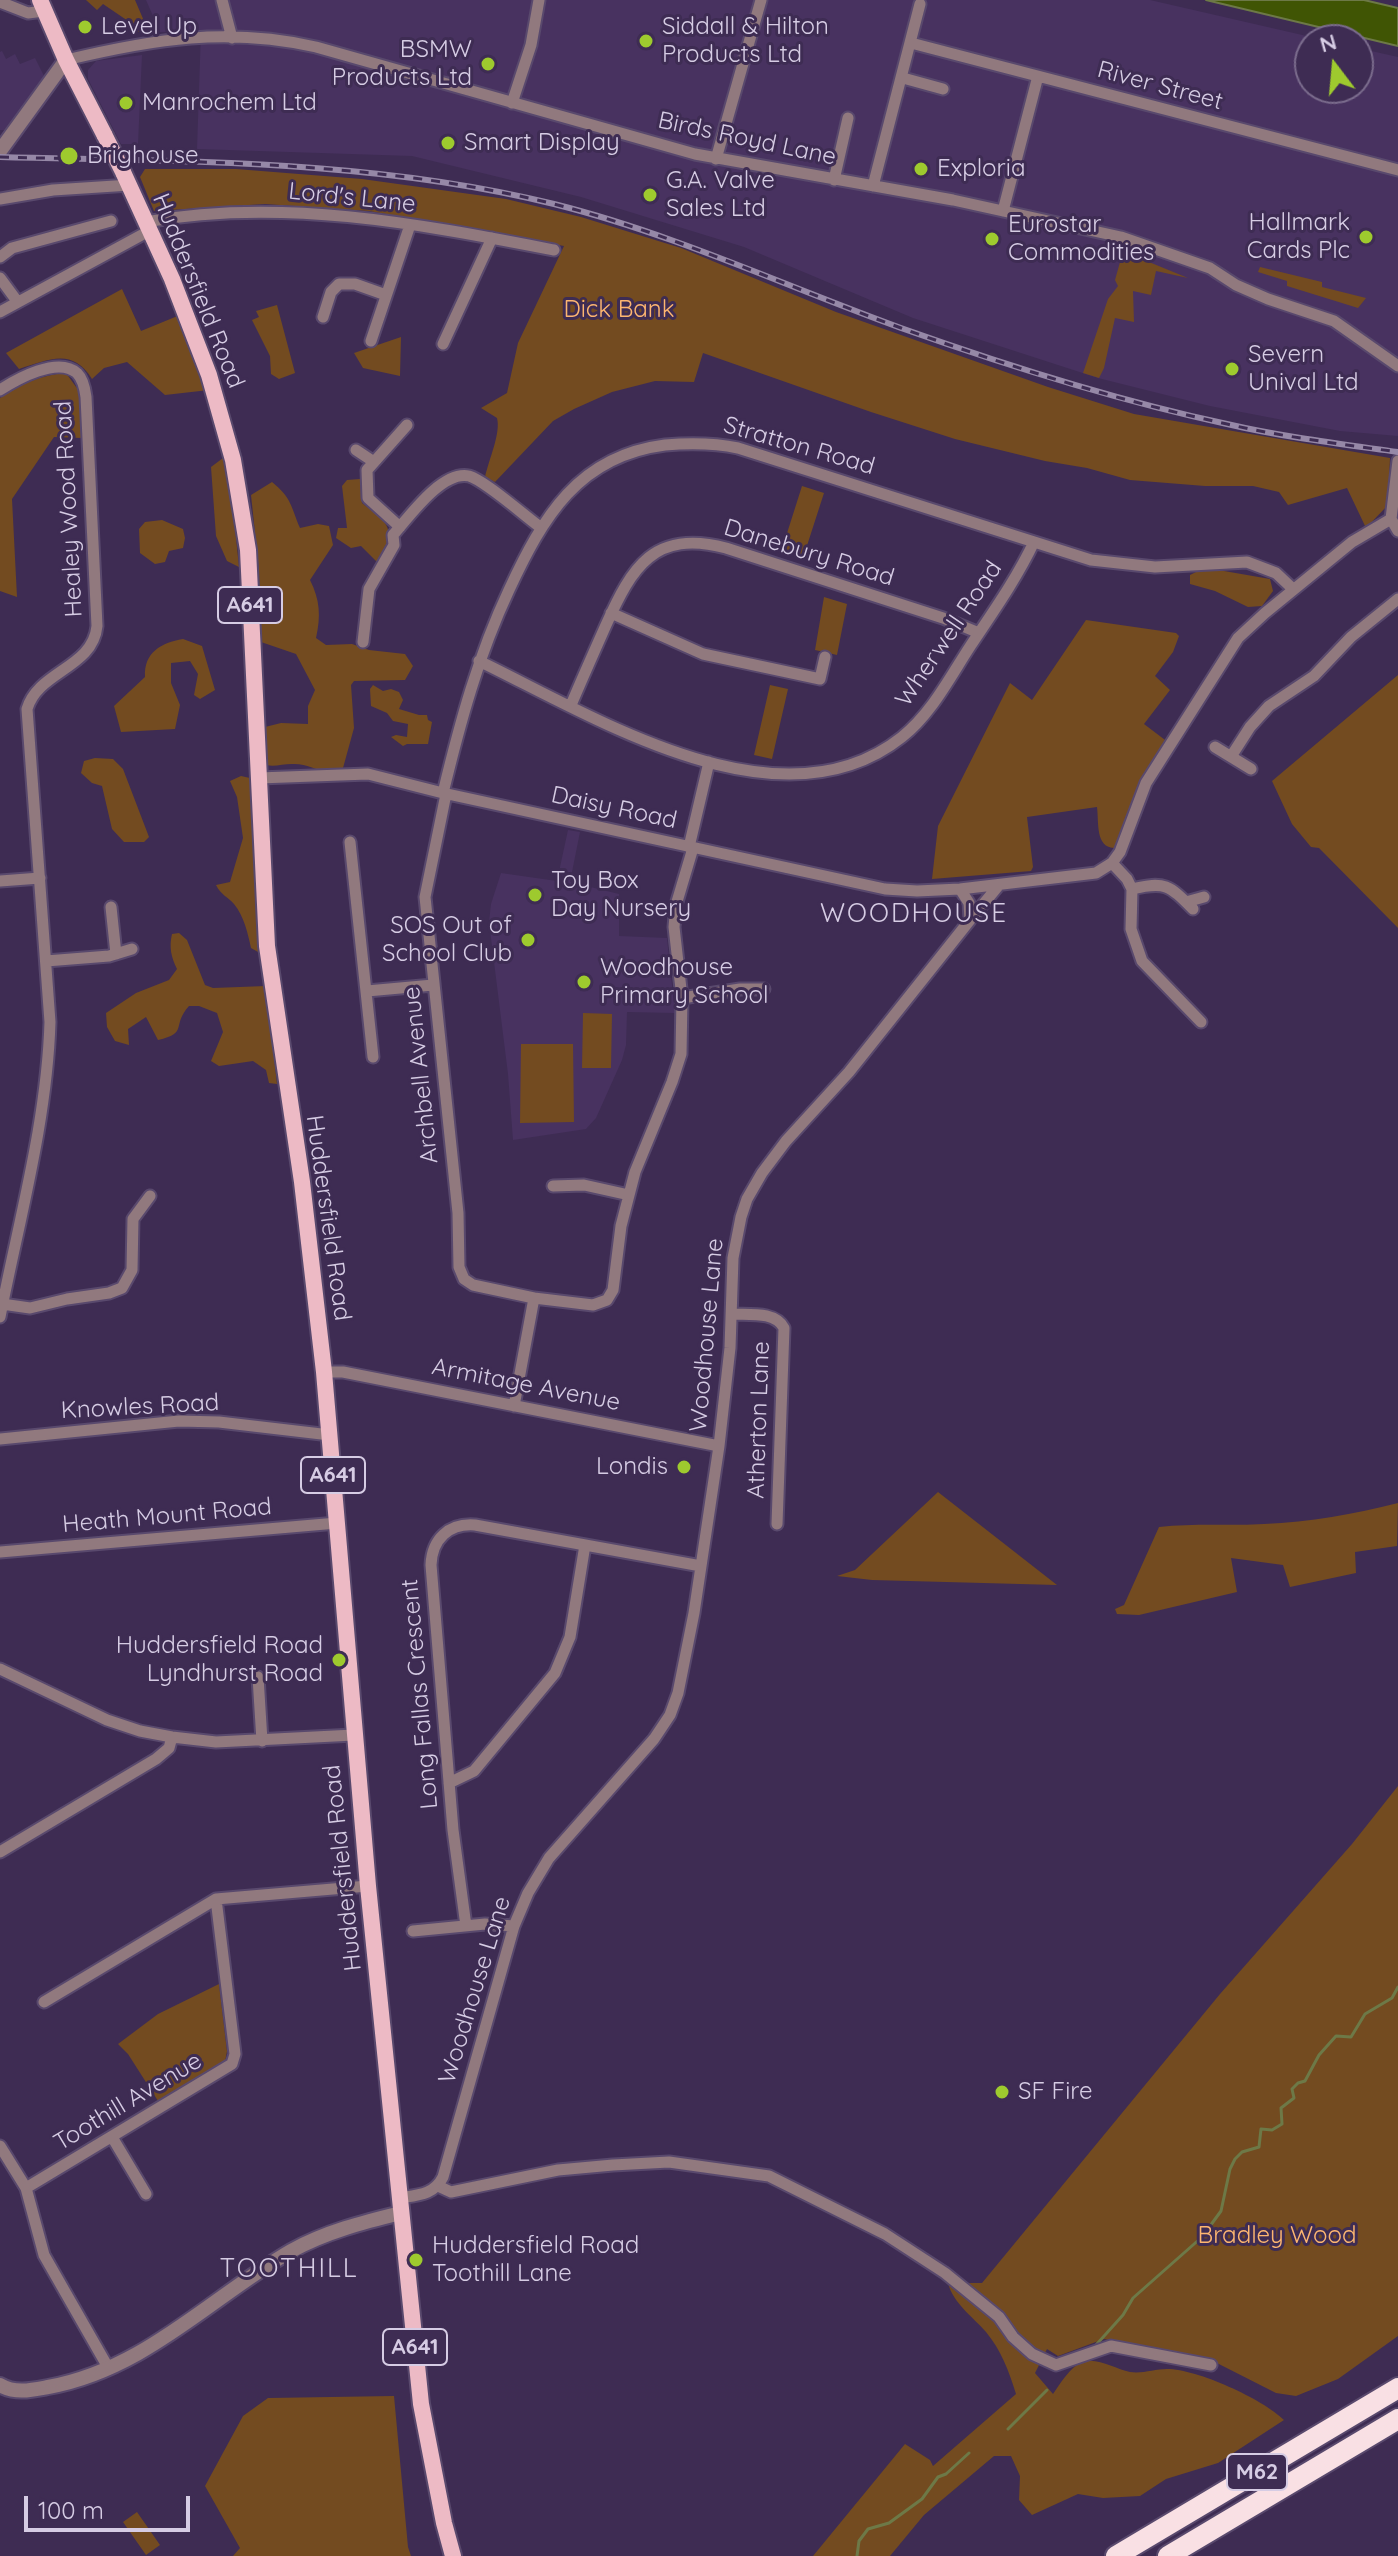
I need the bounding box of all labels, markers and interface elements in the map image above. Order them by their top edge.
place label: Level Up [101,13,197,41]
place label: Siddall & Hilton Products Ltd [662,13,829,69]
marker: Level Up [76,18,94,36]
north arrow [1294,24,1374,104]
text: N [1316,27,1340,59]
marker: Siddall & Hilton Products Ltd [637,32,655,50]
place label: BSMW Products Ltd [332,36,472,92]
marker: BSMW Products Ltd [479,55,497,73]
street label: River Street [1094,55,1226,117]
place label: Manrochem Ltd [142,89,317,117]
marker: Manrochem Ltd [117,94,135,112]
street label: Birds Royd Lane [655,106,839,172]
place label: Smart Display [464,129,620,157]
marker: Smart Display [439,134,457,152]
place label: Brighouse [87,142,199,170]
marker: Brighouse [58,145,80,167]
place label: Exploria [937,155,1025,183]
marker: Exploria [912,160,930,178]
place label: G.A. Valve Sales Ltd [666,167,775,223]
street label: Lord's Lane [287,177,417,219]
marker: G.A. Valve Sales Ltd [641,186,659,204]
street label: Huddersfield Road [146,189,250,393]
place label: Hallmark Cards Plc [1247,209,1350,265]
place label: Eurostar Commodities [1008,211,1154,267]
marker: Hallmark Cards Plc [1357,228,1375,246]
marker: Eurostar Commodities [983,230,1001,248]
park label: Dick Bank [563,296,675,324]
place label: Severn Unival Ltd [1248,341,1359,397]
marker: Severn Unival Ltd [1223,360,1241,378]
street label: Healey Wood Road [49,400,89,618]
street label: Stratton Road [720,411,878,481]
street label: Danebury Road [720,513,898,593]
street label: Wherwell Road [890,556,1008,712]
road number: A641 [218,587,282,623]
street label: Daisy Road [548,781,680,835]
place label: Toy Box Day Nursery [551,867,691,923]
marker: Toy Box Day Nursery [526,886,544,904]
district label: WOODHOUSE [820,898,1008,930]
place label: SOS Out of School Club [382,912,512,968]
marker: SOS Out of School Club [519,931,537,949]
place label: Woodhouse Primary School [600,954,769,1010]
marker: Woodhouse Primary School [575,973,593,991]
street label: Archbell Avenue [397,985,445,1165]
street label: Huddersfield Road [299,1113,357,1323]
street label: Woodhouse Lane [684,1237,730,1433]
street label: Atherton Lane [742,1341,776,1499]
street label: Armitage Avenue [429,1353,623,1417]
street label: Knowles Road [60,1388,220,1426]
place label: Londis [596,1453,668,1481]
road number: A641 [301,1457,365,1493]
marker: Londis [675,1458,693,1476]
street label: Heath Mount Road [61,1493,273,1539]
street label: Long Fallas Crescent [396,1578,444,1810]
place label: Huddersfield Road Lyndhurst Road [116,1632,323,1688]
marker: Huddersfield Road Lyndhurst Road [330,1651,348,1669]
street label: Huddersfield Road [318,1763,368,1973]
street label: Woodhouse Lane [433,1893,517,2087]
street label: Toothill Avenue [49,2047,207,2157]
place label: SF Fire [1018,2078,1093,2106]
marker: SF Fire [993,2083,1011,2101]
park label: Bradley Wood [1198,2222,1356,2250]
place label: Huddersfield Road Toothill Lane [432,2232,639,2288]
marker: Huddersfield Road Toothill Lane [407,2251,425,2269]
district label: TOOTHILL [219,2253,359,2285]
road number: A641 [383,2329,447,2365]
road number: M62 [1227,2454,1287,2490]
scale bar [28,2480,194,2530]
text: 100 m [38,2495,104,2525]

